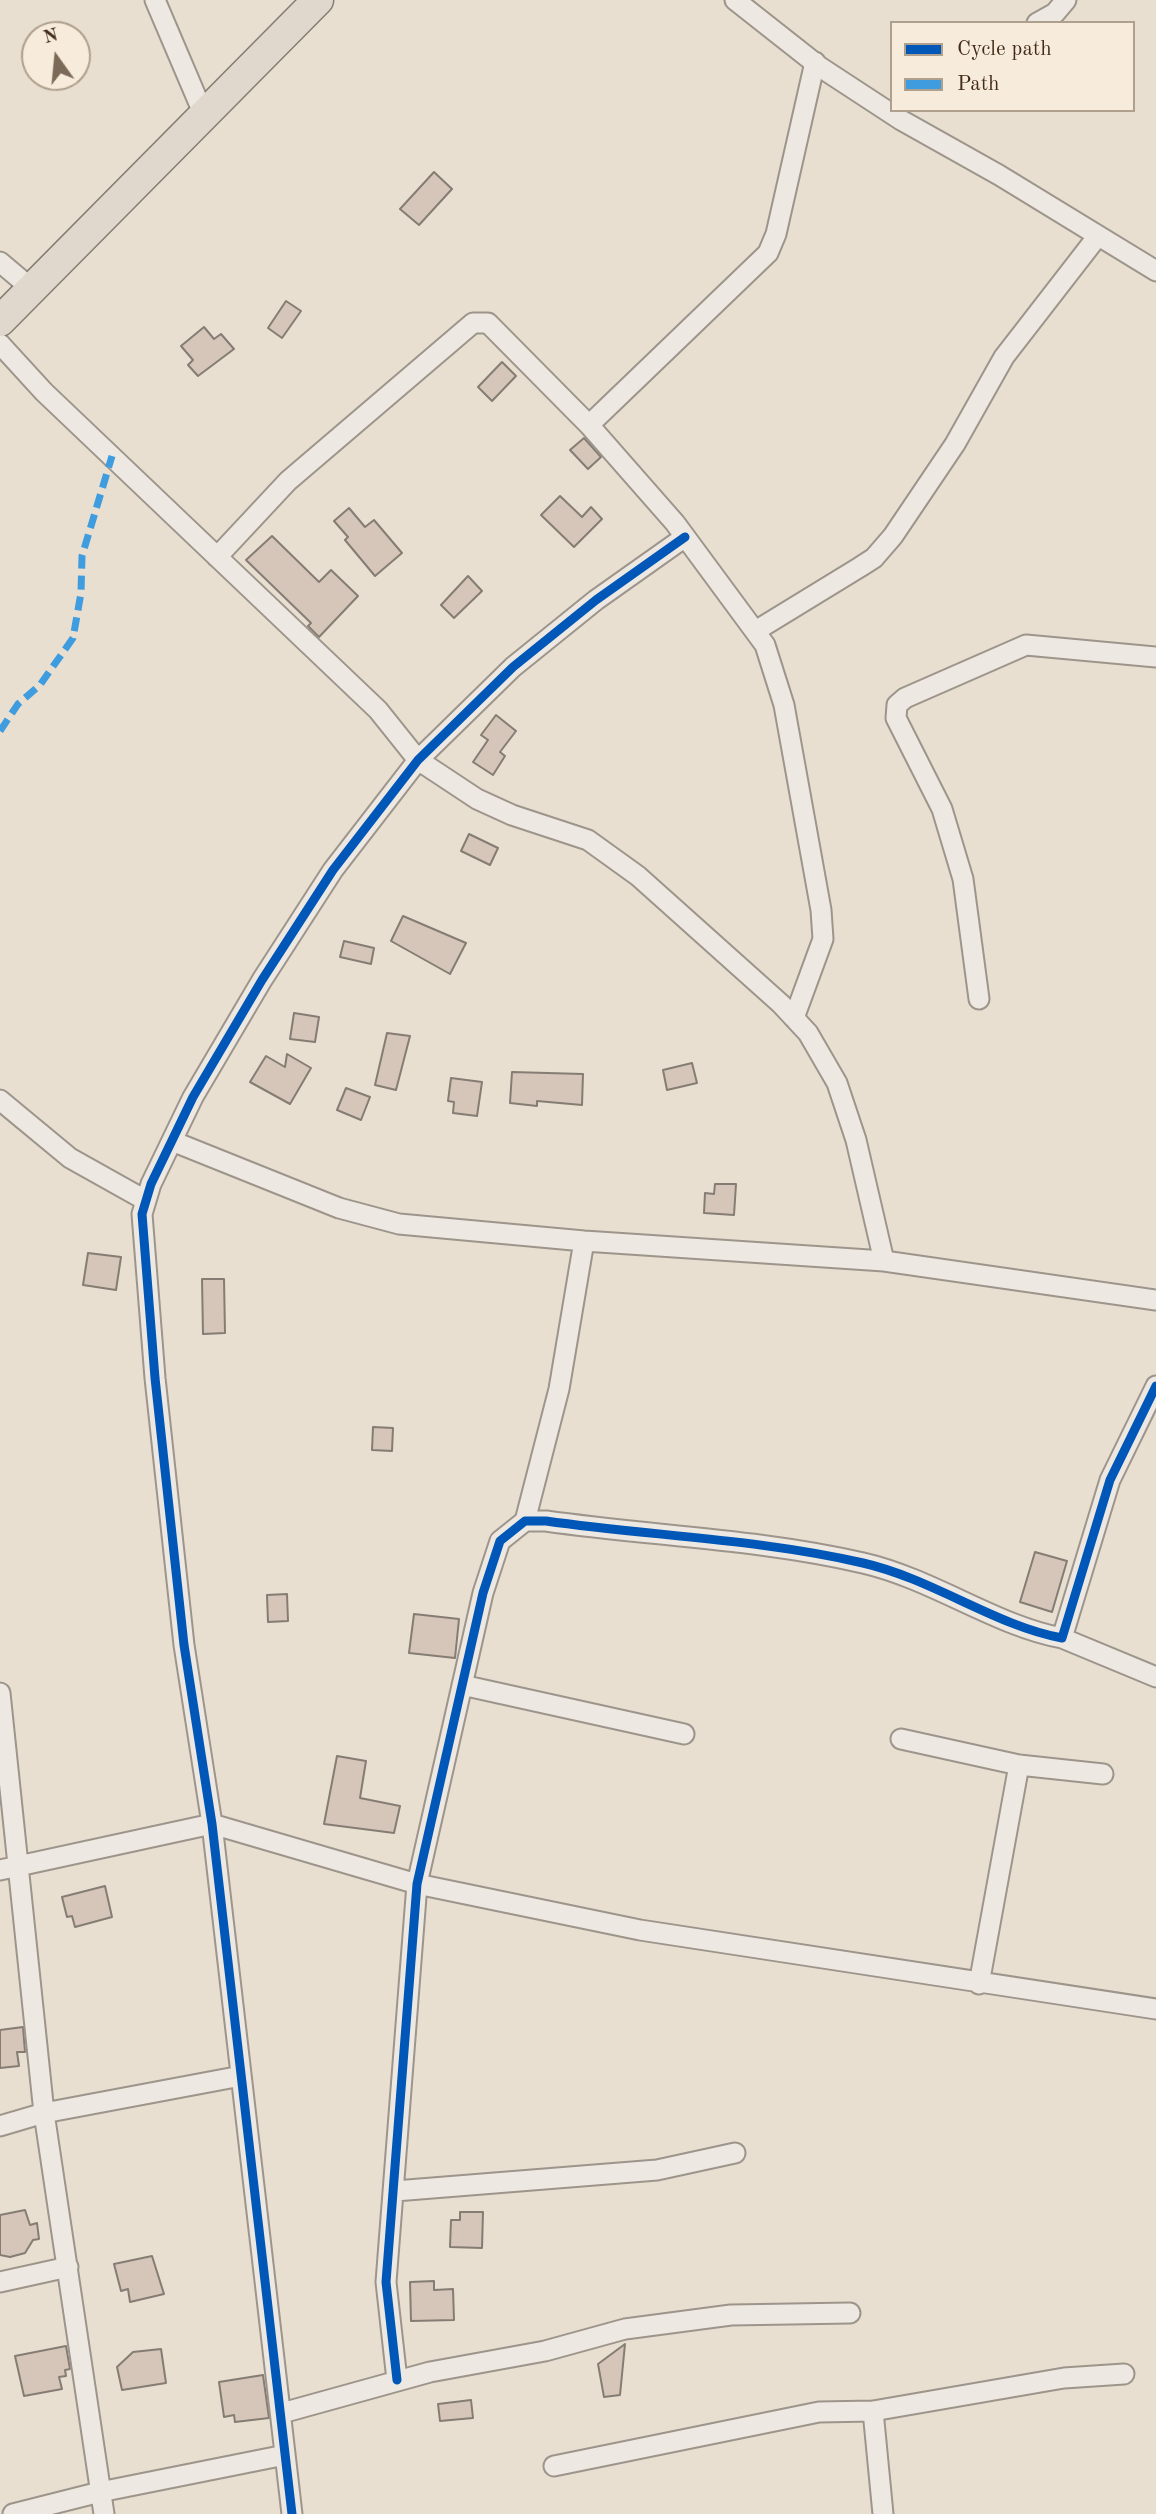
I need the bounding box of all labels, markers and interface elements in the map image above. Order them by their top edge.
north arrow [21,21,91,91]
legend [890,21,1135,112]
text: N [41,26,60,48]
text: Cycle path [957,39,1052,60]
text: Path [957,74,1000,95]

